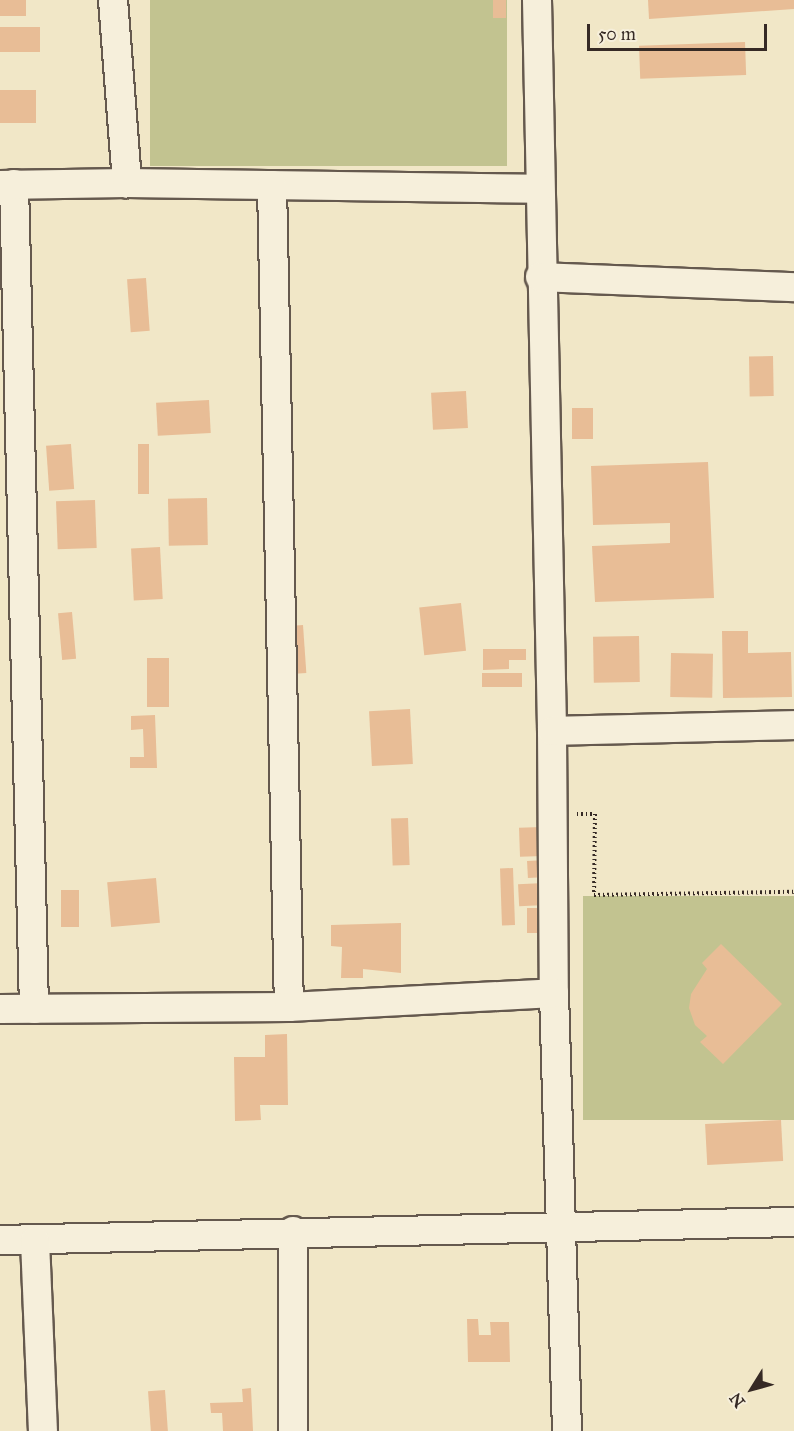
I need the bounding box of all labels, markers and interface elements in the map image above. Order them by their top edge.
scale bar [590,12,770,50]
text: 50 m [598,23,636,45]
north arrow [722,1359,782,1419]
text: N [726,1389,749,1411]

